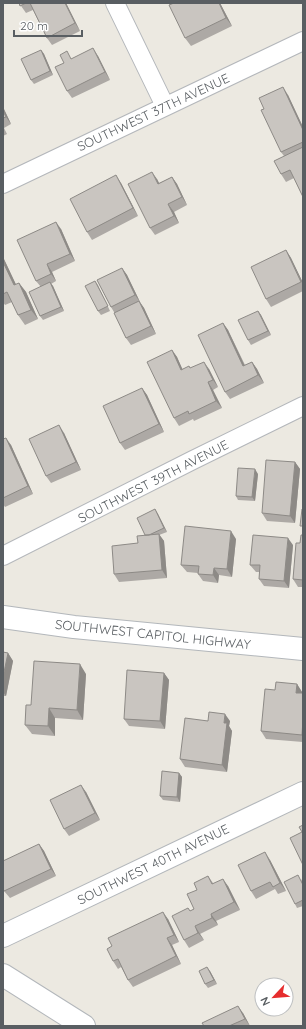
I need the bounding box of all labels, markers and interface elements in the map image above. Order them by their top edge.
scale bar [14,12,82,38]
text: 20 m [20,18,48,33]
street label: SOUTHWEST 37TH AVENUE [74,70,232,154]
street label: SOUTHWEST 39TH AVENUE [75,436,231,526]
street label: SOUTHWEST CAPITOL HIGHWAY [54,616,252,652]
street label: SOUTHWEST 40TH AVENUE [75,820,231,908]
north arrow [254,977,294,1017]
text: N [257,995,273,1008]

